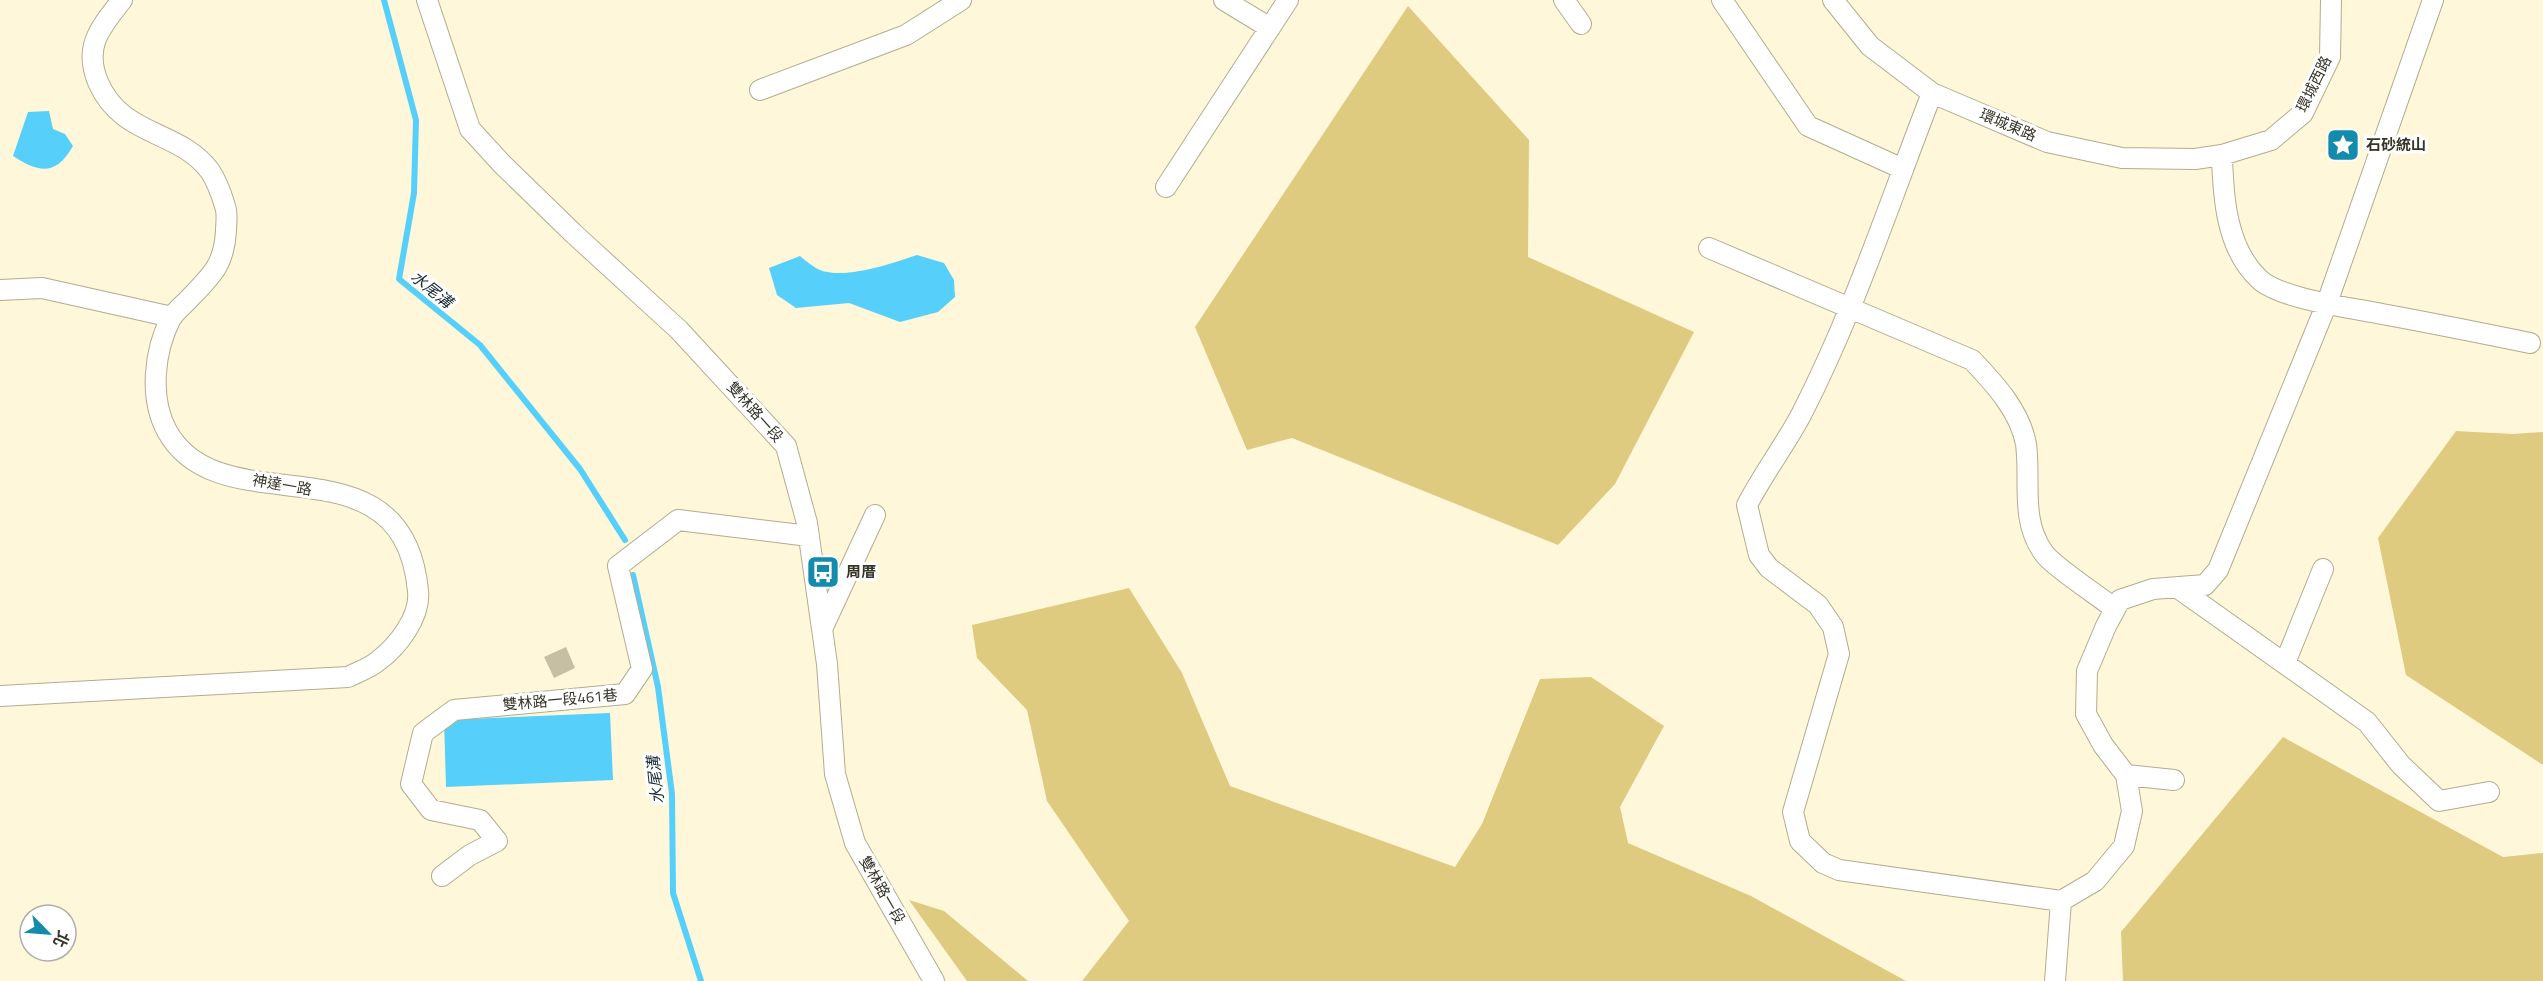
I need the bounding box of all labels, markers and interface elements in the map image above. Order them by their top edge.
street label: 環城西路 [2290,52,2337,116]
street label: 環城東路 [1976,102,2040,147]
place icon: 石砂統山 [2325,127,2361,163]
place label: 石砂統山 [2366,133,2426,156]
water label: 水尾溝 [406,265,460,315]
street label: 雙林路一段 [722,376,789,447]
street label: 神達一路 [251,468,314,501]
bus stop icon: 周厝 [805,554,841,590]
place label: 周厝 [846,560,876,583]
street label: 雙林路一段461巷 [502,683,618,716]
water label: 水尾溝 [640,753,669,805]
street label: 雙林路一段 [854,852,911,928]
north arrow [18,903,78,963]
text: 北 [47,927,76,952]

